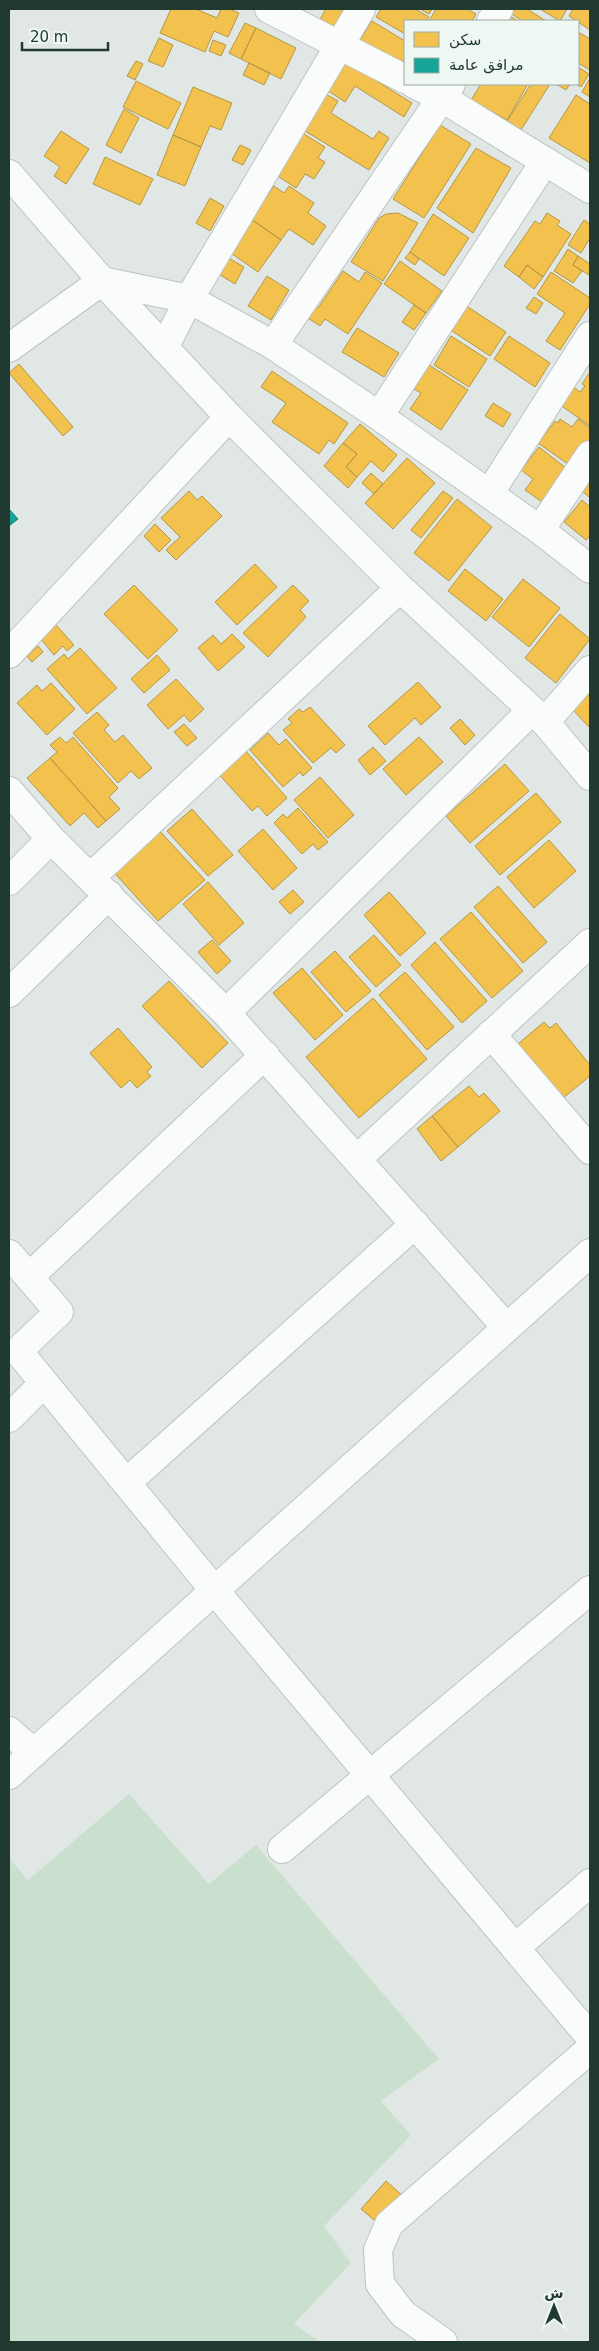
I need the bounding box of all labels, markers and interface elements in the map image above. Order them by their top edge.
scale bar [22,20,109,52]
legend [404,20,579,85]
text: 20 m [30,28,68,46]
text: سكن [449,31,481,49]
text: مرافق عامة [449,56,524,74]
north arrow [529,2281,579,2331]
text: ش [544,2285,564,2301]

